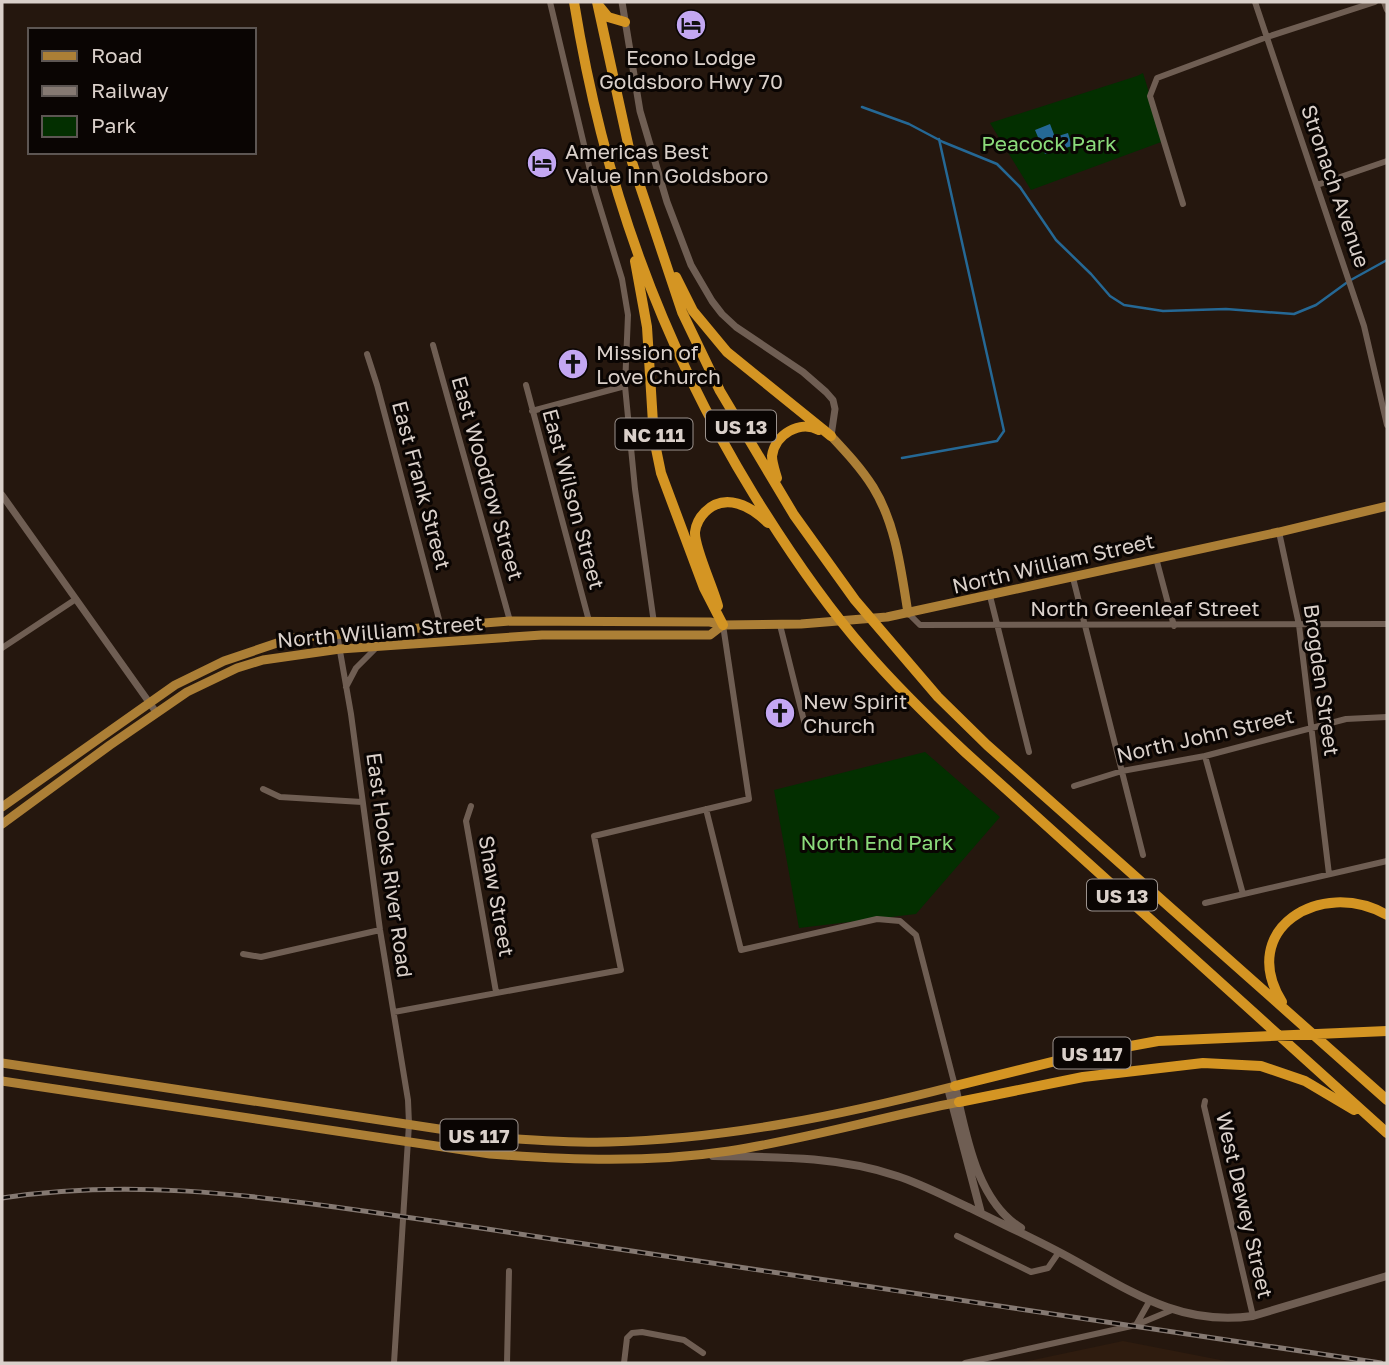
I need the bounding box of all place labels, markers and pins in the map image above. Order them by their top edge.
hotel icon: Econo Lodge Goldsboro Hwy 70 [674,8,708,42]
place label: Econo Lodge Goldsboro Hwy 70 [599,44,783,94]
place label: Americas Best Value Inn Goldsboro [565,138,768,188]
hotel icon: Americas Best Value Inn Goldsboro [525,146,559,180]
place label: Mission of Love Church [596,339,721,389]
church icon: Mission of Love Church [556,347,590,381]
place label: New Spirit Church [803,688,907,738]
church icon: New Spirit Church [763,696,797,730]

